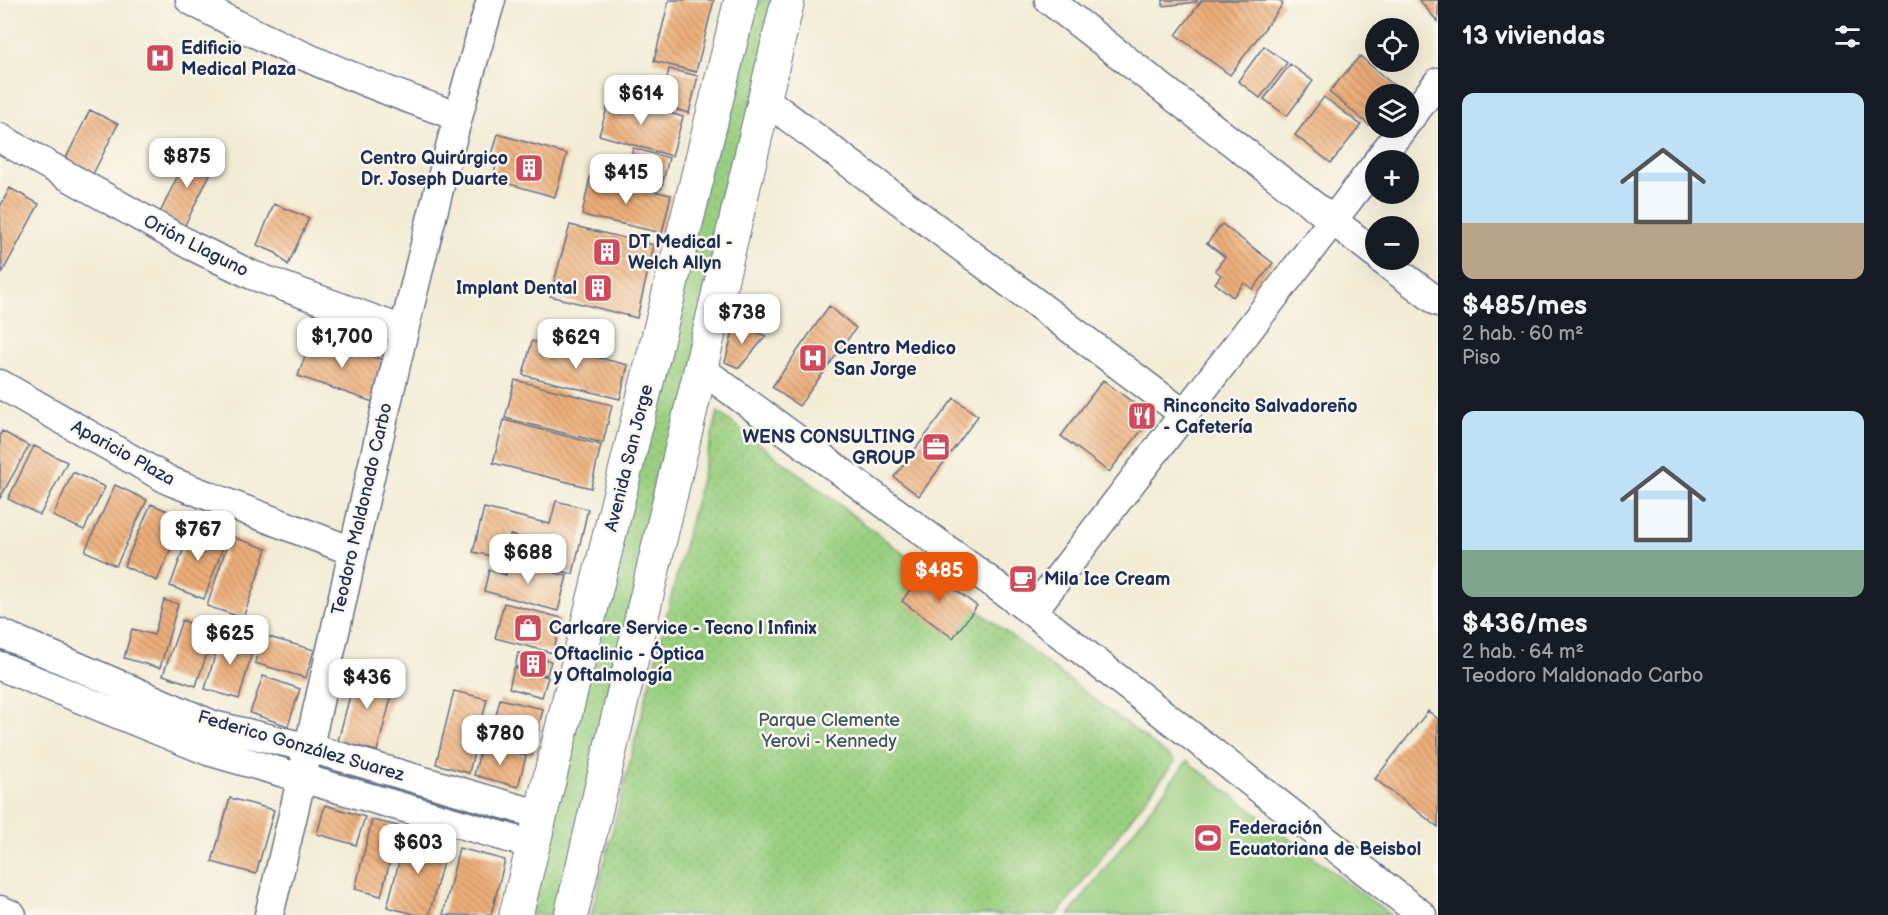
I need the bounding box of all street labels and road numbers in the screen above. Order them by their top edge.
street label: Orión Llaguno [140,211,252,281]
street label: Avenida San Jorge [601,382,657,534]
street label: Teodoro Maldonado Carbo [327,401,397,617]
street label: Aparicio Plaza [68,416,178,490]
street label: Federico González Suarez [195,706,407,786]

